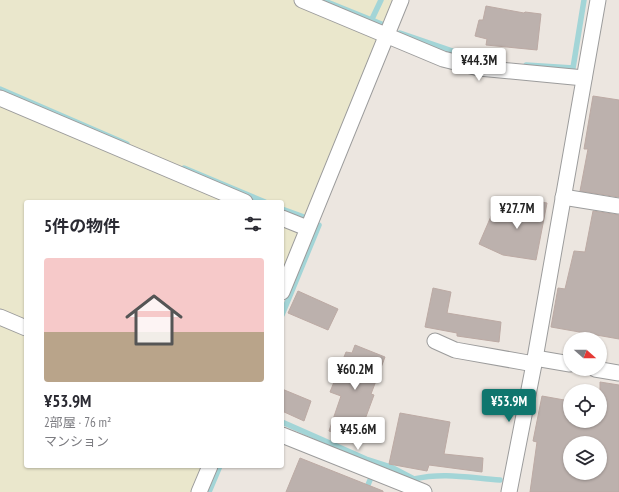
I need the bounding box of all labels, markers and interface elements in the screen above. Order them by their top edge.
pin: ¥44.3M [446,48,512,82]
text: ¥44.3M [461,52,497,69]
pin: ¥27.7M [484,196,550,230]
text: ¥27.7M [500,200,534,217]
icon: filters [242,213,264,235]
text: 5件の物件 [44,215,120,237]
icon: home [118,284,190,356]
north arrow [563,332,607,376]
map controls [563,332,607,480]
pin: ¥60.2M [322,357,388,391]
text: ¥60.2M [337,361,373,378]
button: locate [563,384,607,428]
pin: ¥53.9M [476,389,542,423]
text: ¥53.9M [44,390,91,412]
text: ¥53.9M [491,393,527,410]
text: 2部屋 · 76 m² [44,414,111,431]
pin: ¥45.6M [325,417,391,451]
text: ¥45.6M [340,421,376,438]
text: マンション [44,433,109,450]
button: layers [563,436,607,480]

